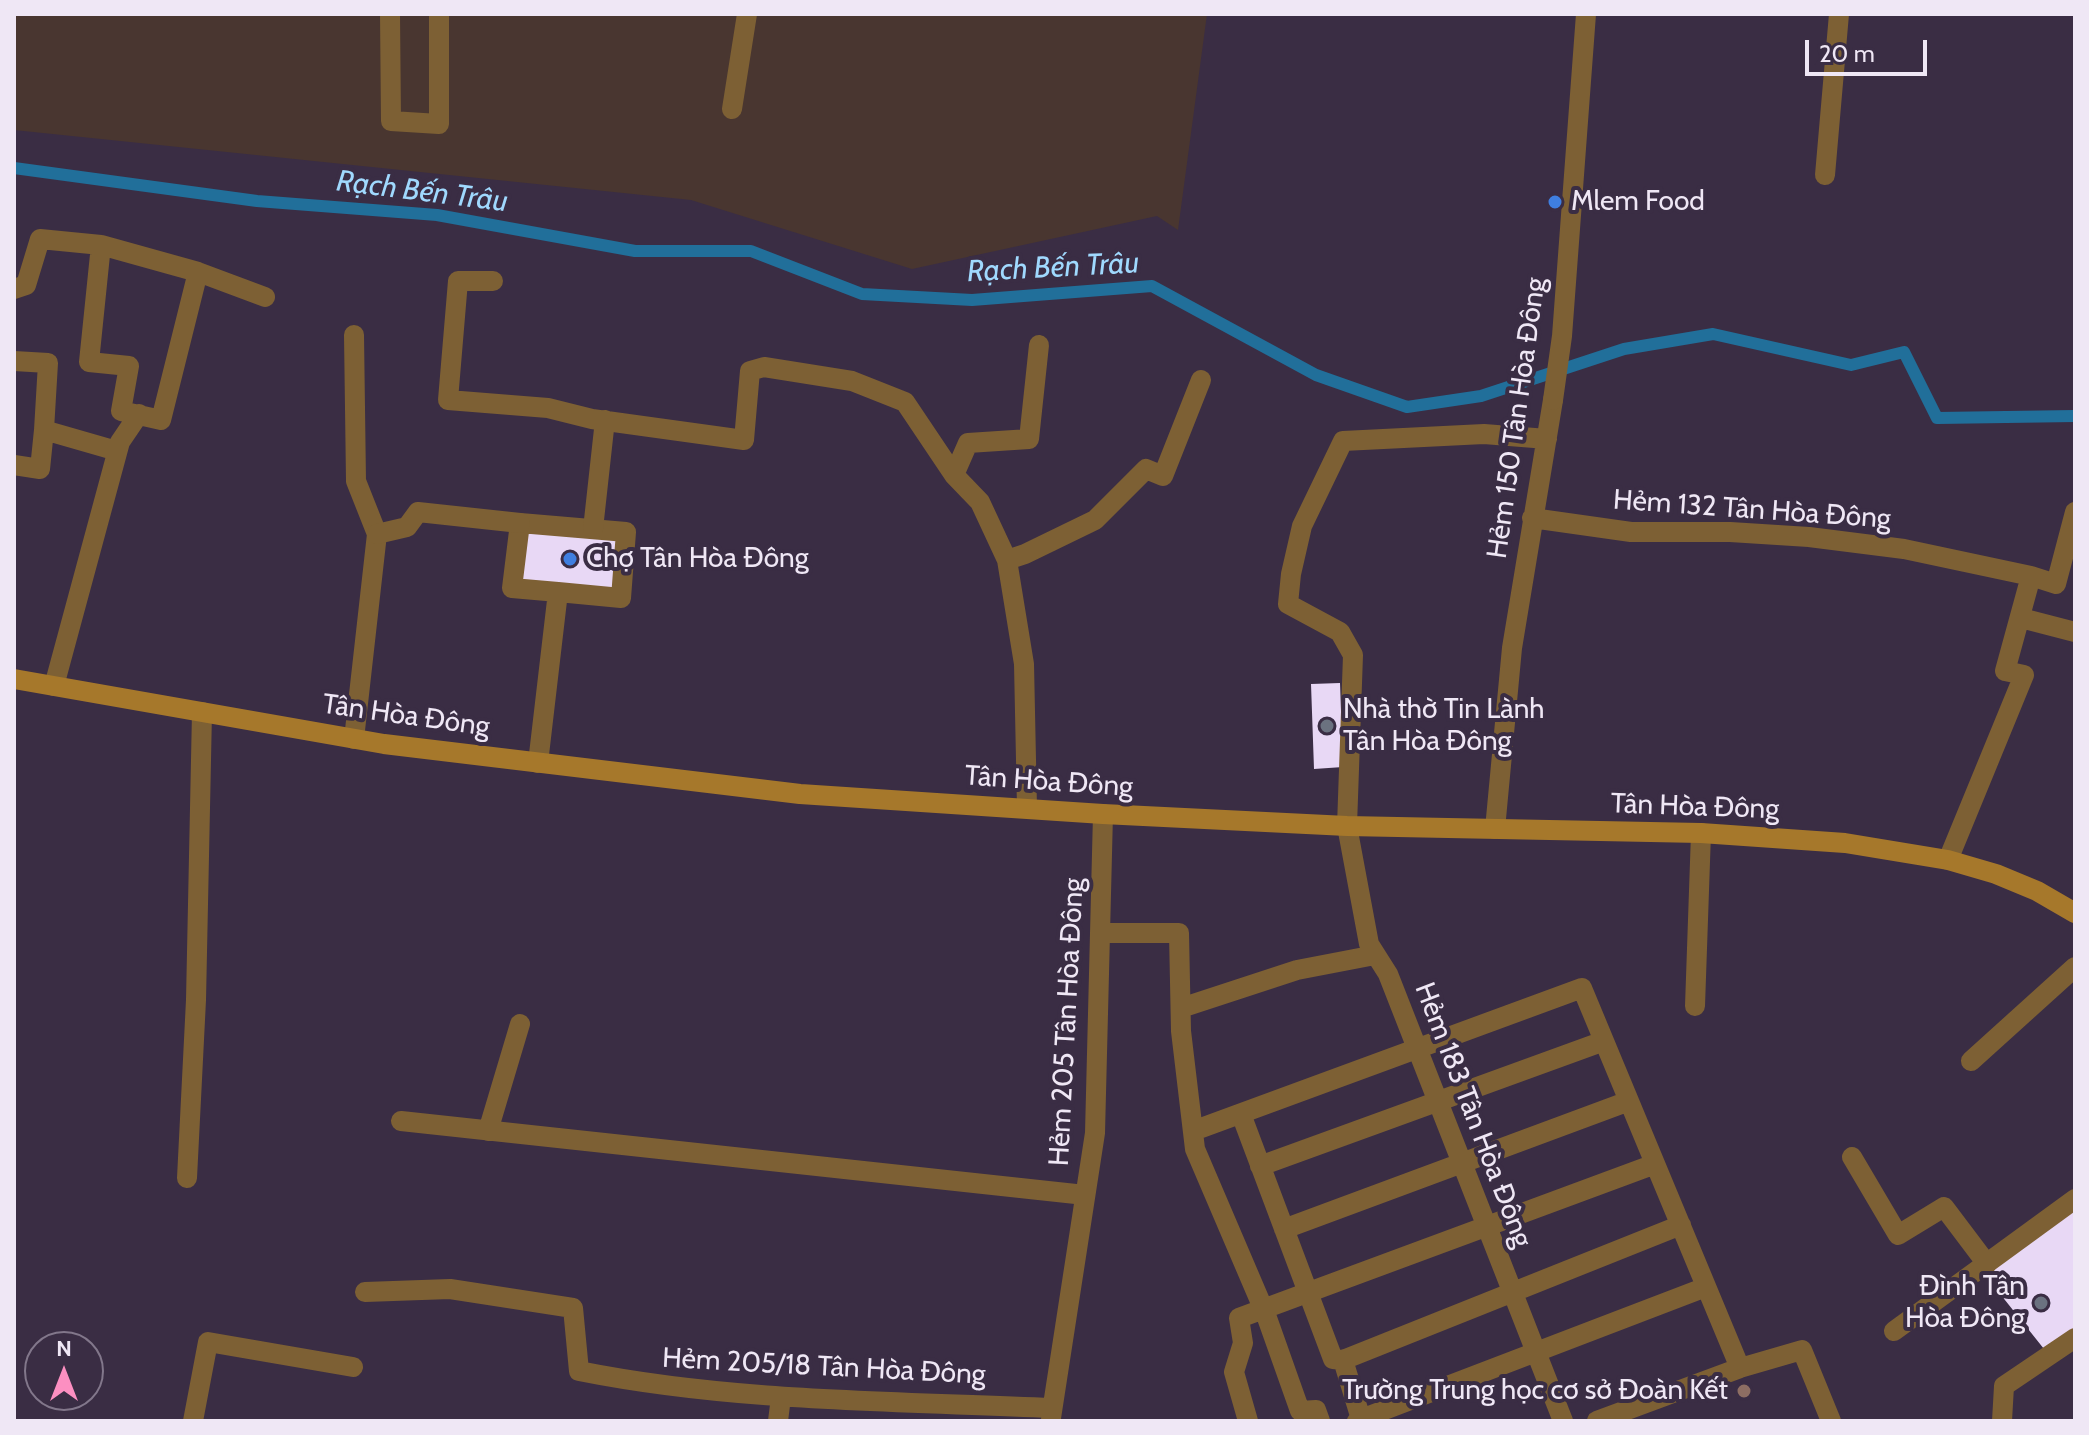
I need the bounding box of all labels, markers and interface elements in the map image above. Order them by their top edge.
scale bar [1809,24,1931,74]
text: 20 m [1819,39,1875,68]
water label: Rạch Bến Trâu [334,164,510,220]
place label: Mlem Food [1571,185,1705,219]
marker: Mlem Food [1546,193,1564,211]
water label: Rạch Bến Trâu [966,246,1140,290]
street label: Hẻm 150 Tân Hòa Đông [1481,275,1553,561]
street label: Hẻm 132 Tân Hòa Đông [1612,484,1892,536]
place label: Chợ Tân Hòa Đông [586,542,809,576]
marker: Chợ Tân Hòa Đông [561,550,579,568]
street label: Tân Hòa Đông [320,688,492,744]
place label: Nhà thờ Tin Lành Tân Hòa Đông [1343,693,1545,759]
marker: Nhà thờ Tin Lành Tân Hòa Đông [1318,717,1336,735]
street label: Tân Hòa Đông [964,759,1134,805]
street label: Tân Hòa Đông [1610,787,1780,827]
street label: Hẻm 205 Tân Hòa Đông [1043,877,1091,1167]
street label: Hẻm 183 Tân Hòa Đông [1407,978,1539,1252]
place label: Đình Tân Hòa Đông [1905,1270,2025,1336]
marker: Đình Tân Hòa Đông [2032,1294,2050,1312]
north arrow [24,1331,104,1411]
text: N [56,1335,72,1362]
street label: Hẻm 205/18 Tân Hòa Đông [661,1342,987,1392]
place label: Trường Trung học cơ sở Đoàn Kết [1342,1374,1728,1408]
marker: Trường Trung học cơ sở Đoàn Kết [1735,1382,1753,1400]

